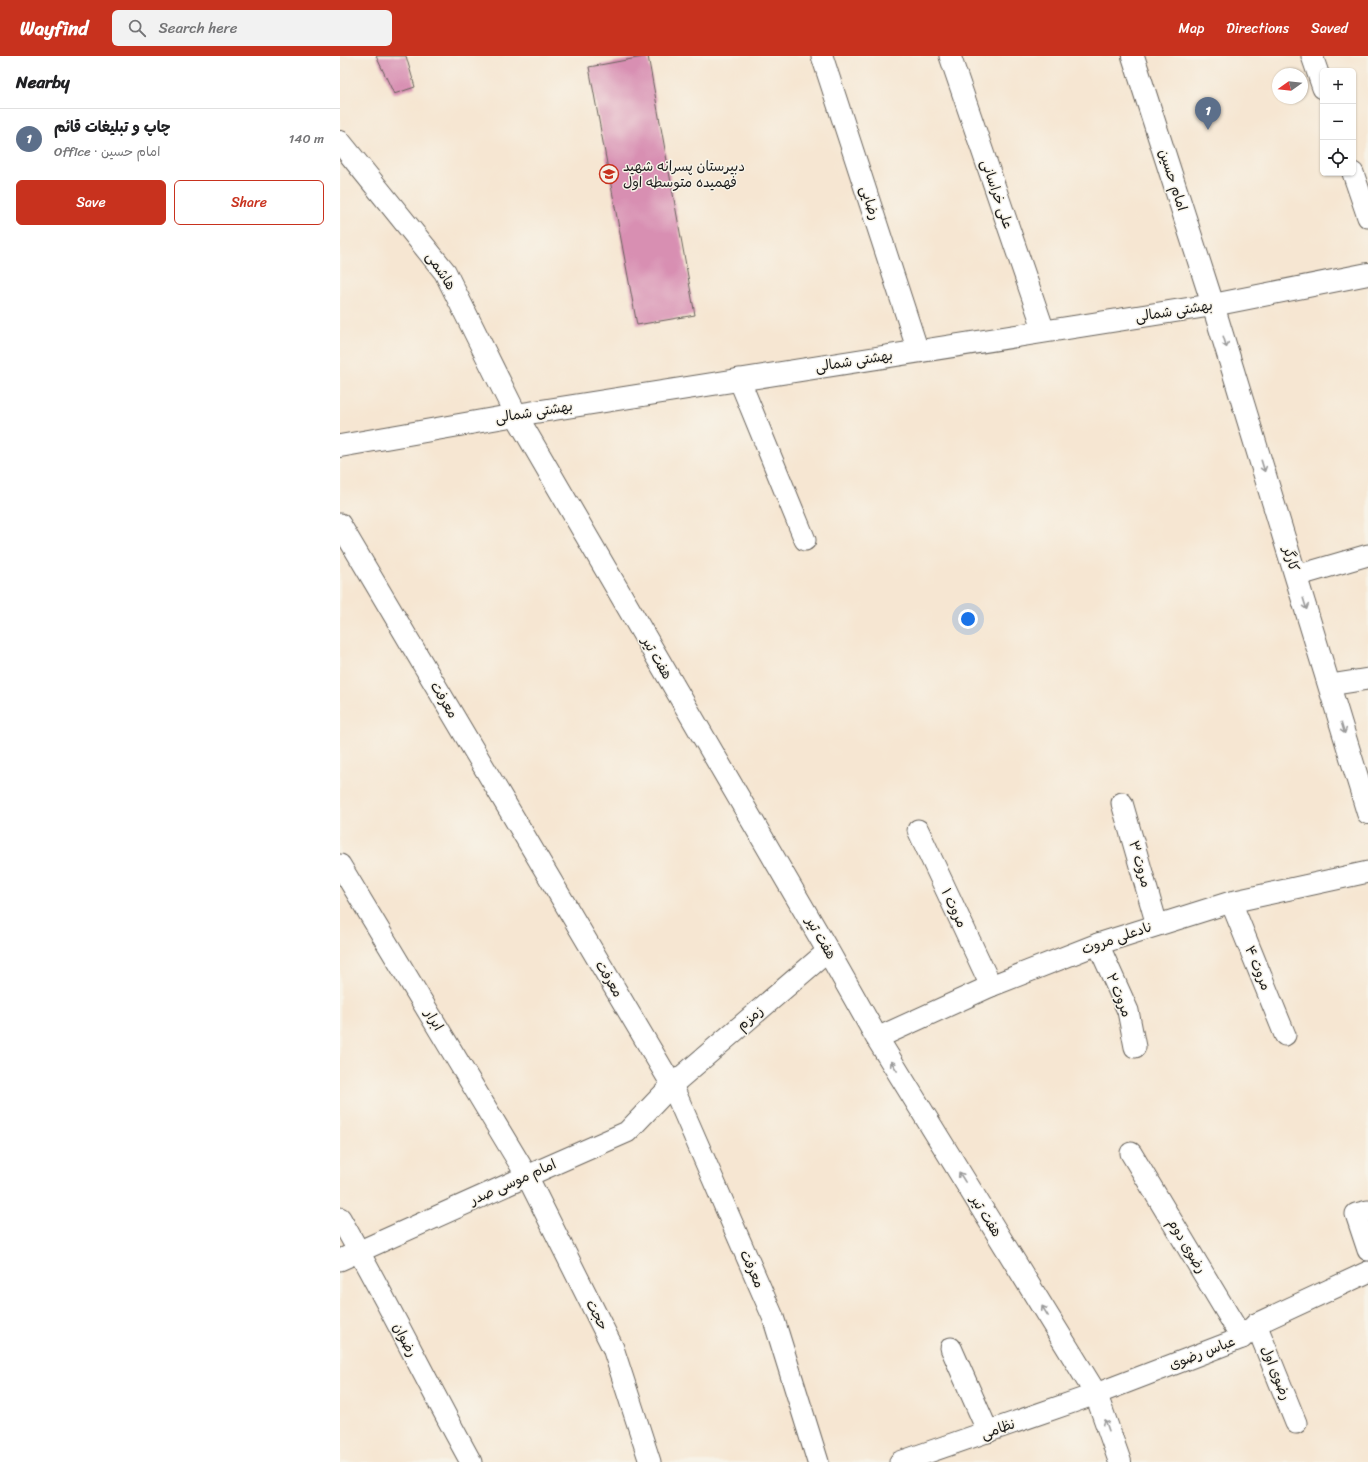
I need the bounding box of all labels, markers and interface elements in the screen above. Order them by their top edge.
search box [112,10,392,46]
text: Wayfind [20,12,88,45]
text: Search here [158,15,237,41]
text: Map [1178,16,1204,41]
text: Directions [1226,16,1289,41]
text: Saved [1311,16,1348,41]
icon: search [126,17,148,39]
text: Nearby [16,67,70,97]
north arrow [1272,68,1308,104]
map controls [1320,68,1356,176]
button: + [1320,68,1356,104]
pin: 1 [1195,97,1221,130]
button: − [1320,104,1356,140]
text: چاپ و تبلیغات قائم [54,114,171,140]
text: 1 [26,127,32,150]
text: 140 m [289,127,324,150]
text: Office · امام حسین [54,140,160,163]
button: locate [1320,140,1356,176]
street label: امام حسین [1151,146,1195,214]
place label: دبیرستان پسرانه شهید فهمیده متوسطه اول [623,154,745,195]
street label: علی خراسانی [973,156,1021,232]
school or university icon: دبیرستان پسرانه شهید فهمیده متوسطه اول [598,163,620,185]
button: Save [16,180,166,225]
button: Share [174,180,324,225]
street label: رضایی [853,183,887,223]
street label: هاشمی [419,247,463,295]
street label: بهشتی شمالی [1133,293,1215,329]
one-way arrow [1222,335,1229,348]
street label: بهشتی شمالی [813,343,895,379]
street label: بهشتی شمالی [493,394,575,430]
one-way arrow [1260,460,1267,473]
street label: کارگر [1275,542,1307,575]
one-way arrow [1302,597,1309,610]
your location [958,609,978,629]
street label: هفت تیر [634,631,679,684]
street label: معرفت [423,677,465,723]
one-way arrow [1340,722,1347,735]
street label: مروت ۳ [1121,838,1159,890]
street label: مروت ۱ [934,884,974,932]
street label: هفت تیر [798,911,843,964]
street label: نادعلی مروت [1078,914,1156,962]
street label: مروت ۴ [1238,942,1278,994]
street label: معرفت [588,956,630,1002]
street label: مروت ۲ [1099,969,1139,1021]
street label: زمزم [731,999,769,1037]
street label: ابرار [417,1003,450,1036]
one-way arrow [890,1060,898,1072]
street label: امام موسی صدر [465,1152,560,1213]
one-way arrow [958,1171,966,1183]
street label: هفت تیر [963,1189,1009,1242]
street label: رضوی دوم [1161,1214,1213,1278]
street label: معرفت [732,1246,772,1292]
street label: حجت [579,1295,615,1335]
one-way arrow [1041,1306,1049,1317]
street label: رضوان [386,1318,424,1362]
street label: عباس رضوی [1165,1329,1239,1377]
street label: رضوی اول [1254,1342,1298,1404]
street label: نظامی [977,1412,1019,1446]
one-way arrow [1103,1419,1110,1432]

